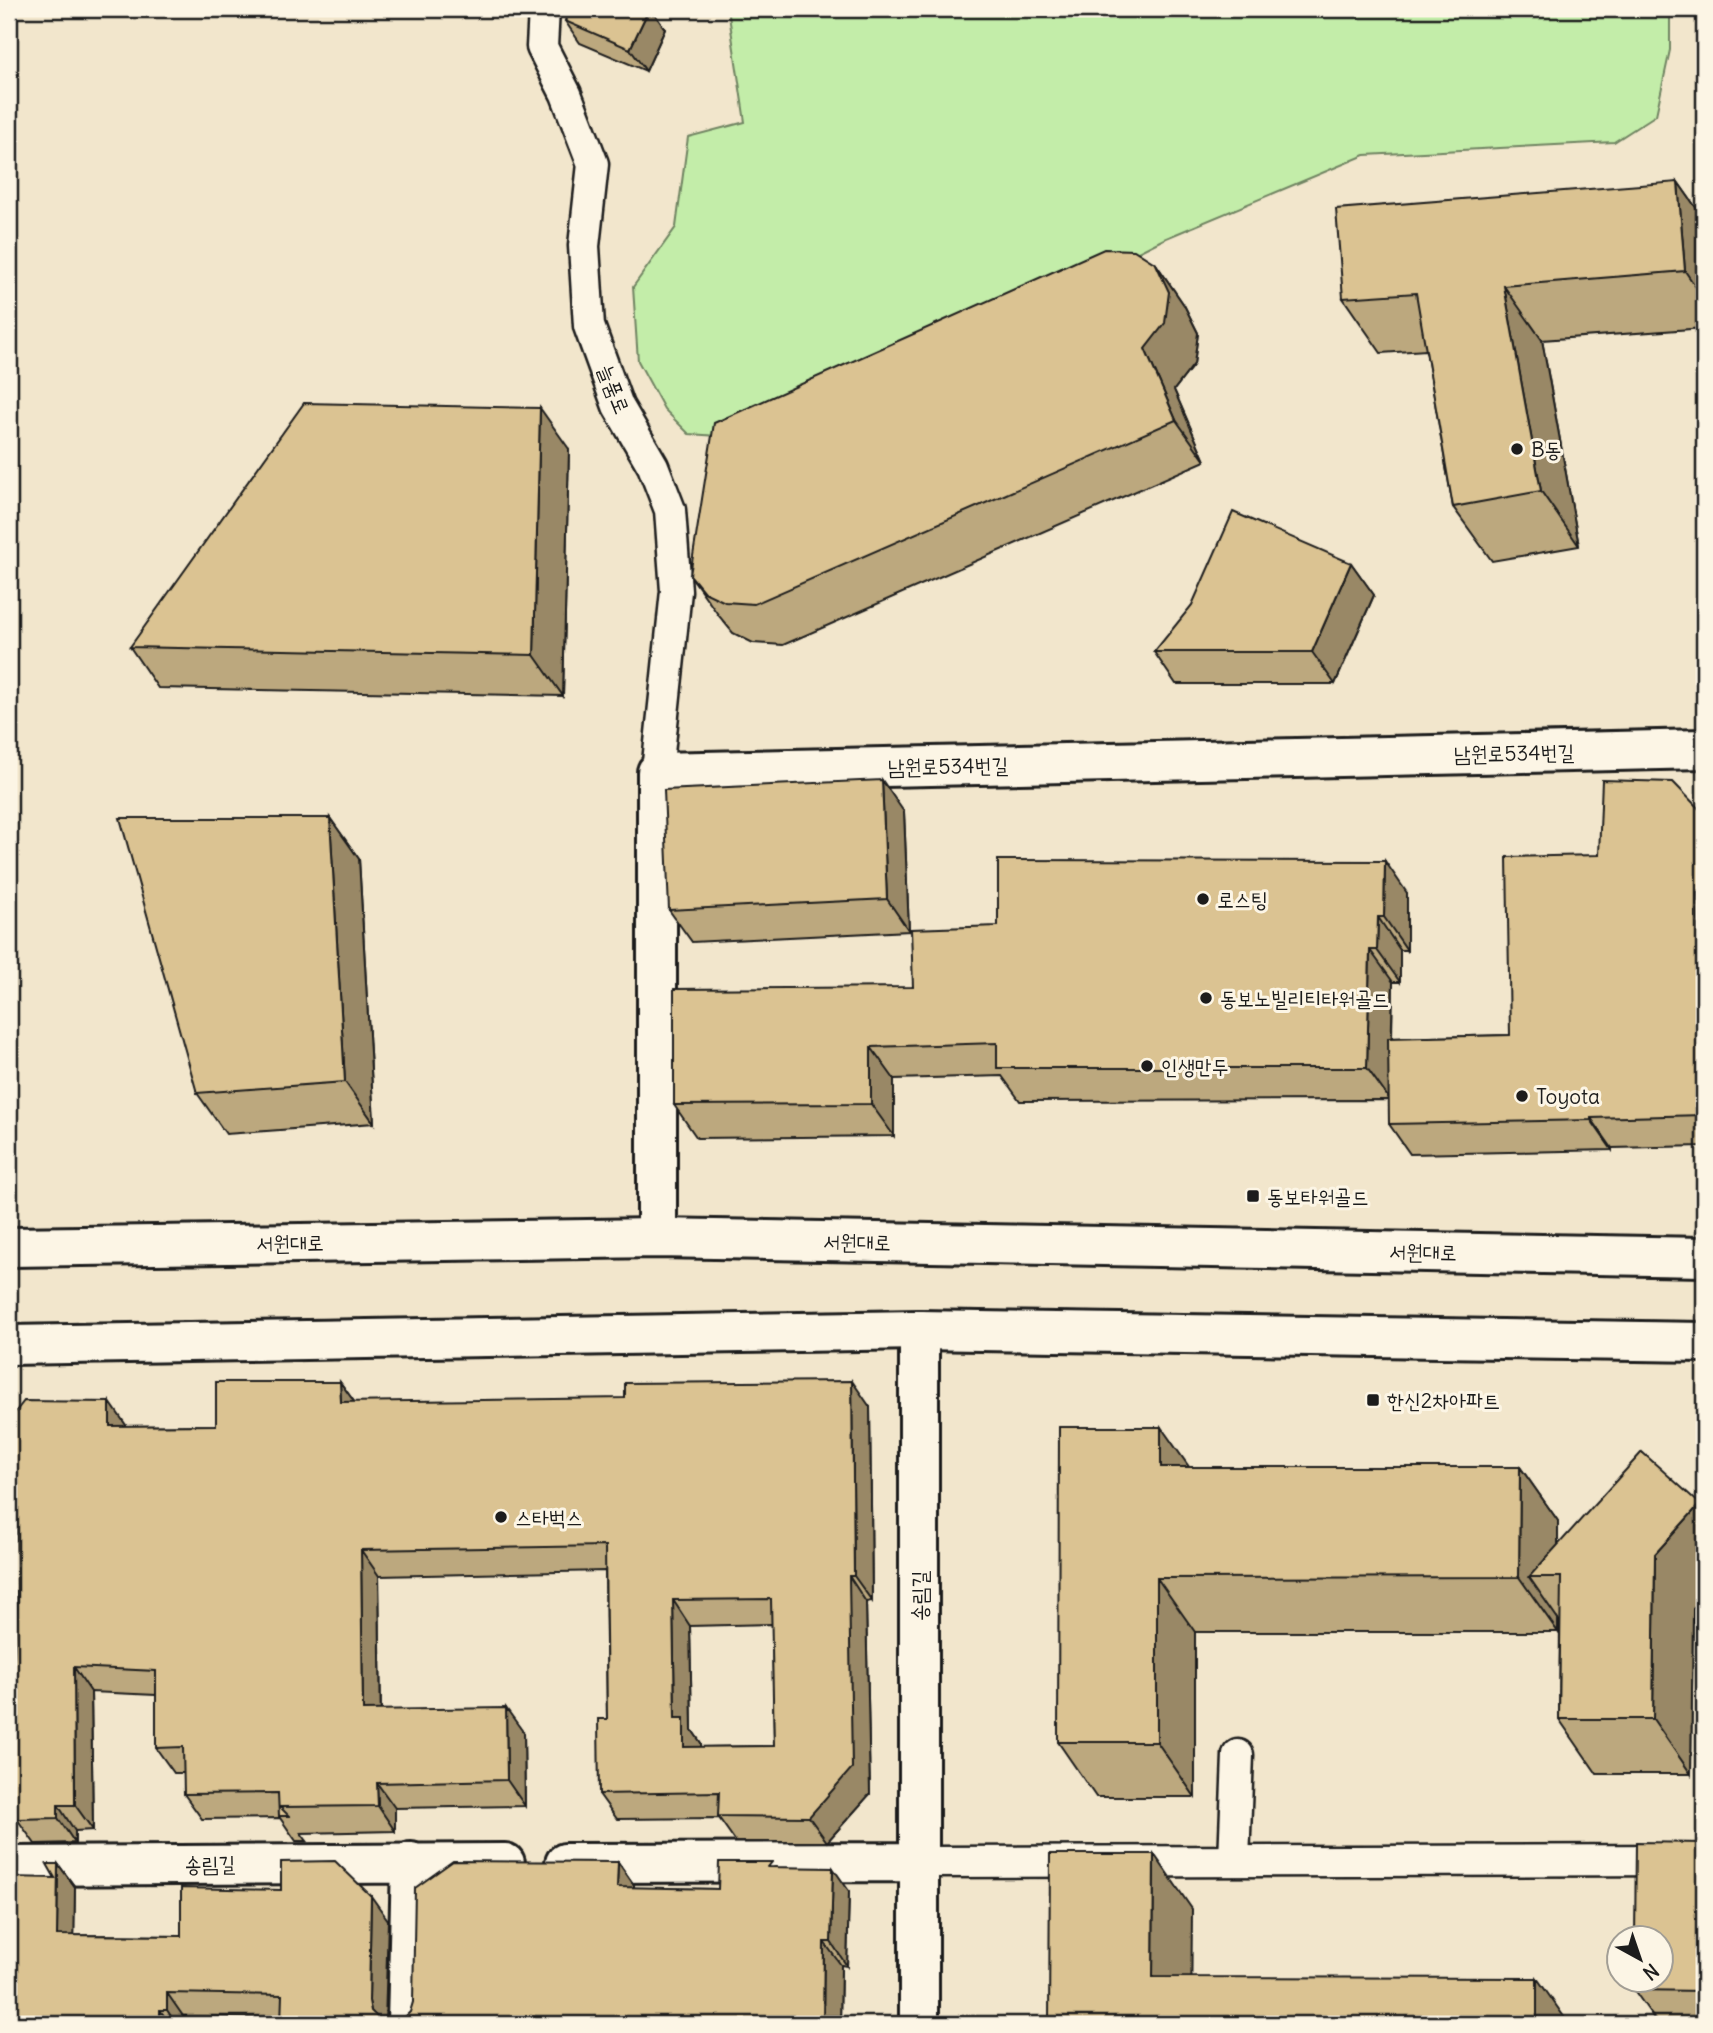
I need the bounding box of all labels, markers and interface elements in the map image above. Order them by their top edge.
street label: 늘품로 [592,360,636,418]
place label: B동 [1531,436,1562,463]
marker: B동 [1509,441,1525,457]
street label: 남원로534번길 [1453,738,1575,768]
street label: 남원로534번길 [887,751,1009,781]
place label: 로스팅 [1217,886,1268,913]
marker: 로스팅 [1195,891,1211,907]
place label: 동보노빌리티타워골드 [1220,985,1389,1012]
marker: 동보노빌리티타워골드 [1198,990,1214,1006]
place label: 인생만두 [1161,1053,1229,1080]
marker: 인생만두 [1139,1058,1155,1074]
place label: Toyota [1536,1083,1600,1110]
marker: Toyota [1514,1088,1530,1104]
place label: 동보타워골드 [1267,1183,1368,1210]
marker: 동보타워골드 [1245,1188,1261,1204]
street label: 서원대로 [823,1228,891,1256]
street label: 서원대로 [256,1229,324,1257]
street label: 서원대로 [1389,1238,1457,1266]
place label: 한신2차아파트 [1387,1387,1500,1414]
marker: 한신2차아파트 [1365,1392,1381,1408]
place label: 스타벅스 [515,1504,583,1531]
marker: 스타벅스 [493,1509,509,1525]
street label: 송림길 [906,1571,933,1621]
street label: 송림길 [184,1850,236,1878]
north arrow [1604,1924,1674,1994]
text: N [1638,1959,1664,1985]

